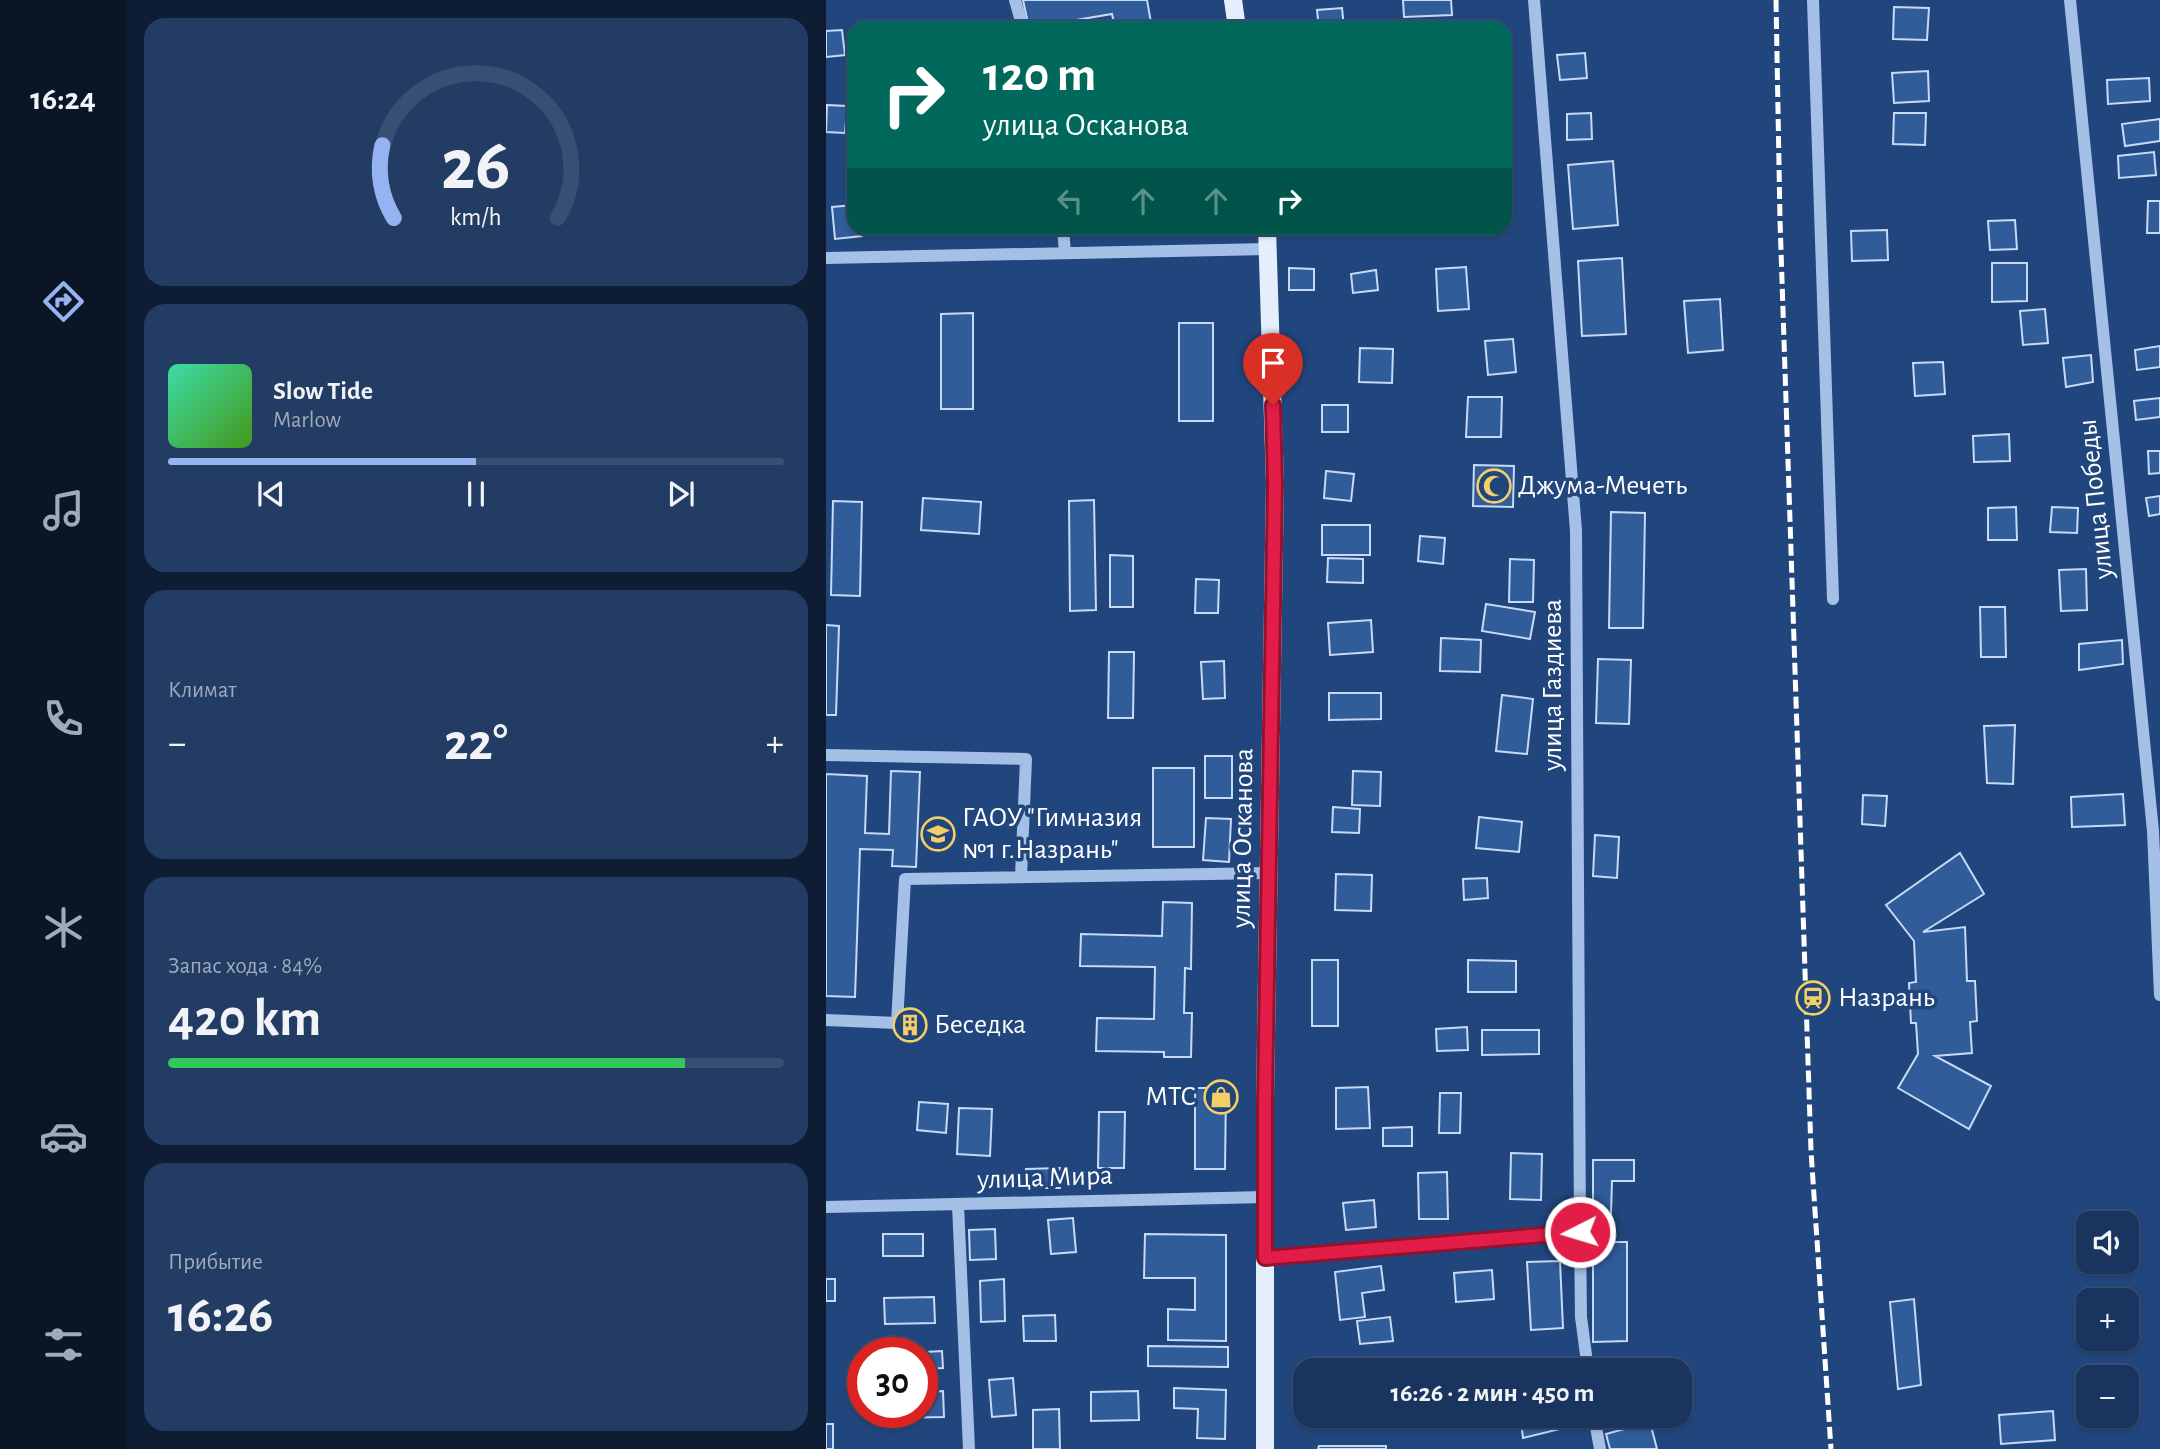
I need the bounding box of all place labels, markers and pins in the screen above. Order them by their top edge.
pin [1243,333,1303,405]
mosque icon: Джума-Мечеть [1475,467,1513,505]
place label: Джума-Мечеть [1518,472,1687,500]
place label: ГАОУ "Гимназия №1 г.Назрань" [962,804,1142,864]
school or university icon: ГАОУ "Гимназия №1 г.Назрань" [919,815,957,853]
station icon: Назрань [1794,979,1832,1017]
place label: Назрань [1838,984,1935,1012]
building icon: Беседка [891,1006,929,1044]
place label: Беседка [934,1011,1026,1039]
shop icon: МТС [1202,1078,1240,1116]
place label: МТС [1145,1083,1196,1111]

